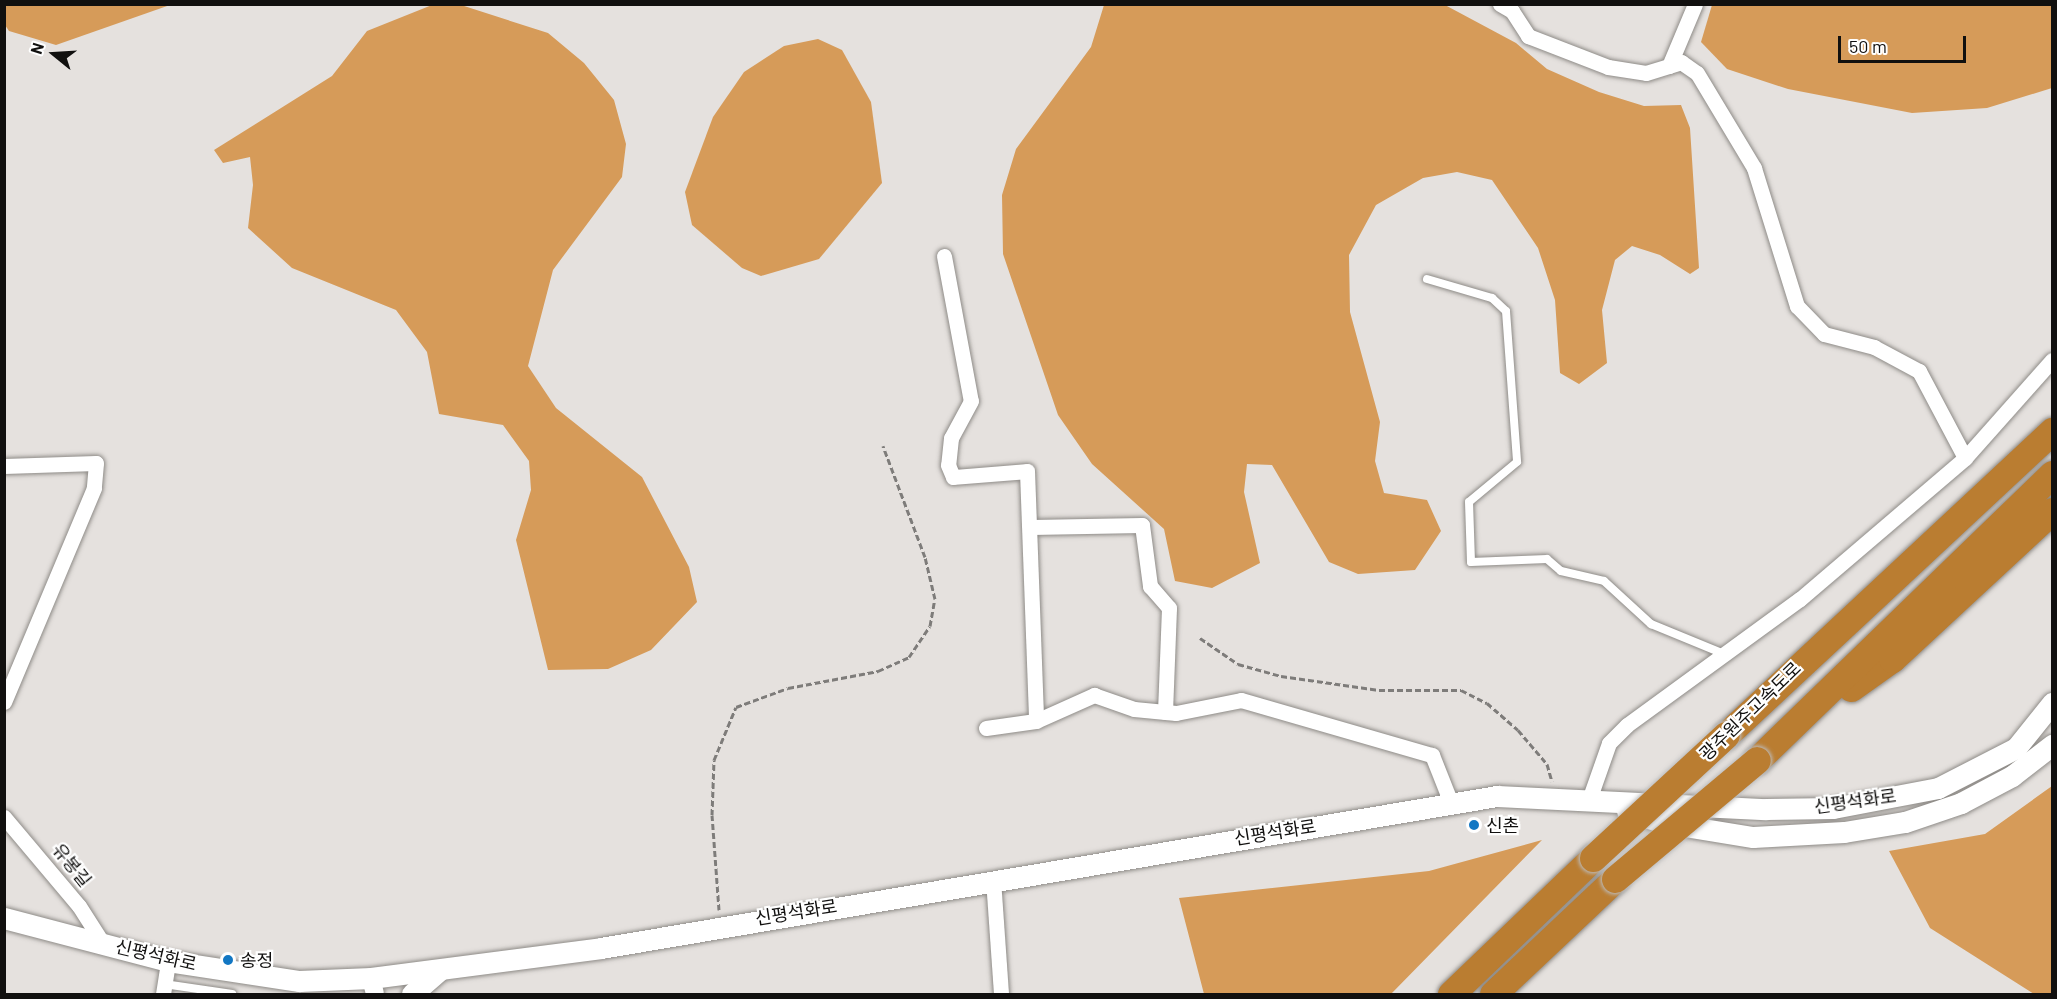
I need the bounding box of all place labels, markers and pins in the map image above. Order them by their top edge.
place label: 신촌 [1486,814,1519,836]
marker: 신촌 [1467,818,1481,832]
place label: 송정 [240,949,273,971]
marker: 송정 [221,953,235,967]

